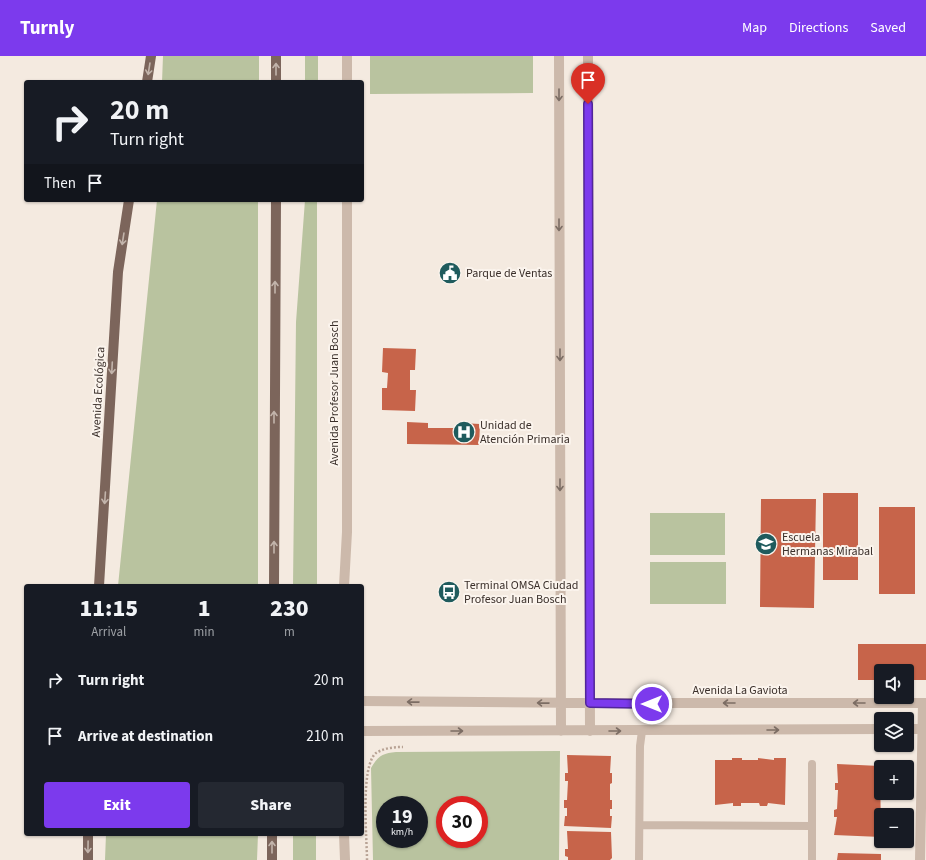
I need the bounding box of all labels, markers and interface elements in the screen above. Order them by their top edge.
text: Turnly [20,15,74,42]
text: Map [742,18,767,38]
text: Directions [789,18,848,38]
text: Saved [870,18,906,38]
one-way arrow [145,62,153,75]
one-way arrow [272,63,280,76]
pin [571,63,605,104]
icon: arrive [577,69,599,91]
one-way arrow [555,88,563,101]
text: 20 m [110,90,169,130]
icon: right [44,96,96,148]
text: Turn right [110,127,184,152]
icon: arrive [84,172,106,194]
text: Then [44,173,76,194]
one-way arrow [555,218,563,231]
one-way arrow [119,232,127,245]
public building icon: Parque de Ventas [437,260,463,286]
place label: Parque de Ventas [466,265,552,282]
one-way arrow [271,281,279,294]
street label: Avenida Profesor Juan Bosch [326,320,343,466]
street label: Avenida Ecológica [88,346,109,438]
one-way arrow [556,348,563,361]
one-way arrow [109,361,116,374]
one-way arrow [271,411,278,424]
place label: Unidad de Atención Primaria [480,417,570,448]
hospital icon: Unidad de Atención Primaria [451,419,477,445]
one-way arrow [556,478,564,491]
one-way arrow [101,491,108,504]
place label: Escuela Hermanas Mirabal [782,529,873,560]
school or university icon: Escuela Hermanas Mirabal [753,531,779,557]
one-way arrow [270,541,278,554]
place label: Terminal OMSA Ciudad Profesor Juan Bosch [464,577,578,608]
bus stop icon: Terminal OMSA Ciudad Profesor Juan Bosch [436,579,462,605]
text: 11:15 [79,591,138,626]
text: 1 [198,591,211,626]
text: 230 [270,591,309,626]
text: Arrival [91,623,126,641]
text: min [194,623,215,641]
text: m [284,623,295,641]
map controls [874,664,914,848]
button: sound [874,664,914,704]
icon: right [44,669,66,691]
text: Turn right [78,670,144,691]
text: 20 m [314,670,344,691]
street label: Avenida La Gaviota [693,682,788,699]
position arrow [631,683,673,725]
one-way arrow [407,698,420,705]
one-way arrow [537,699,550,707]
one-way arrow [723,699,736,707]
one-way arrow [853,699,866,707]
button: layers [874,712,914,752]
icon: arrive [44,725,66,747]
text: Arrive at destination [78,726,213,747]
text: 210 m [306,726,344,747]
one-way arrow [766,726,779,734]
one-way arrow [450,727,463,735]
one-way arrow [608,727,621,735]
button: + [874,760,914,800]
button: Exit [44,782,190,828]
button: Share [198,782,344,828]
speed limit sign: 30 [436,796,488,848]
text: 19 [391,803,413,831]
button: − [874,808,914,848]
text: km/h [391,825,413,839]
one-way arrow [84,840,92,853]
one-way arrow [268,841,276,854]

